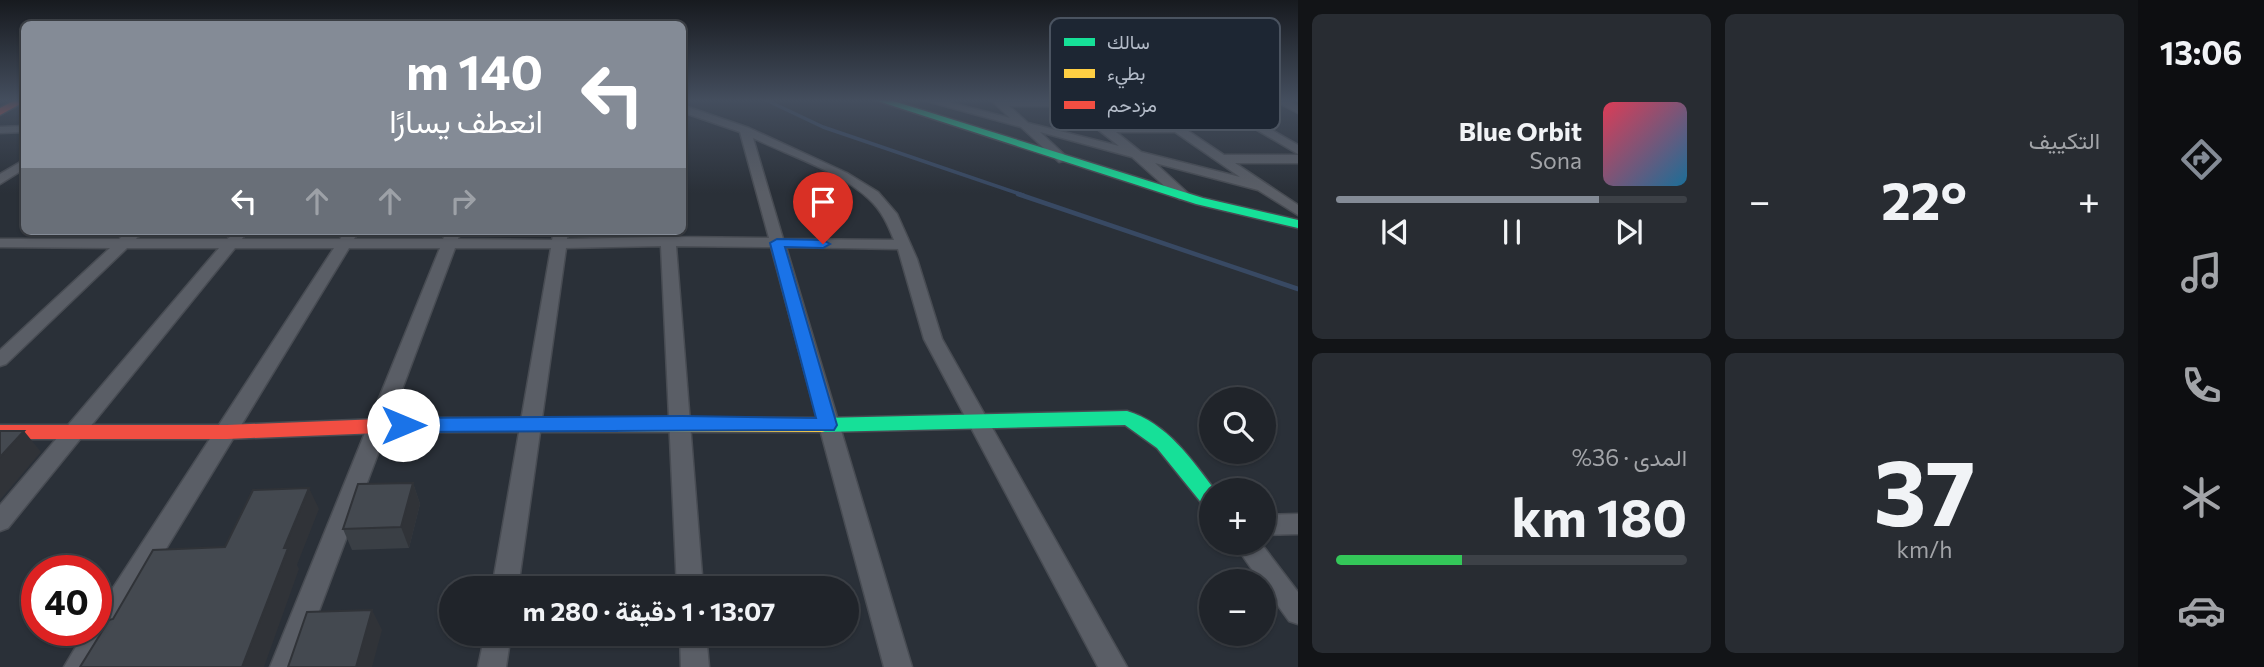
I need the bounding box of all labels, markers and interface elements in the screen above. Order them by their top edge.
legend [1050,18,1280,130]
text: سالك [1107,30,1150,53]
text: 13:06 [2160,32,2242,72]
text: 140 m [406,40,543,100]
icon: left [567,49,658,140]
text: بطيء [1107,61,1145,89]
text: مزدحم [1107,93,1157,118]
text: انعطف يسارًا [389,100,543,140]
text: Blue Orbit [1459,115,1582,146]
text: التكييف [2029,126,2100,154]
icon: directions [2177,135,2226,184]
text: Sona [1530,146,1582,174]
text: 22° [1881,167,1967,231]
pin [793,172,853,244]
text: − [1749,176,1771,223]
text: + [2078,176,2100,223]
icon: left [225,182,263,220]
icon: ahead [298,182,336,220]
icon: ahead [371,182,409,220]
icon: right [444,182,482,220]
icon: arrive [804,183,842,221]
icon: previous [1376,213,1414,251]
icon: pause [1493,213,1531,251]
icon: next [1610,213,1648,251]
icon: music [2177,248,2226,297]
icon: phone [2177,361,2226,410]
map controls [1199,387,1276,646]
button: search [1199,387,1276,464]
position arrow [366,388,440,462]
text: 37 [1873,433,1976,545]
text: المدى · 36% [1572,443,1687,471]
icon: climate [2177,473,2226,522]
button: + [1199,478,1276,555]
text: 180 km [1512,484,1687,548]
text: km/h [1897,535,1952,563]
speed limit sign: 40 [21,555,112,646]
button: − [1199,569,1276,646]
icon: car [2177,586,2226,635]
text: 13:07 · 1 دقيقة · 280 m [523,595,775,626]

